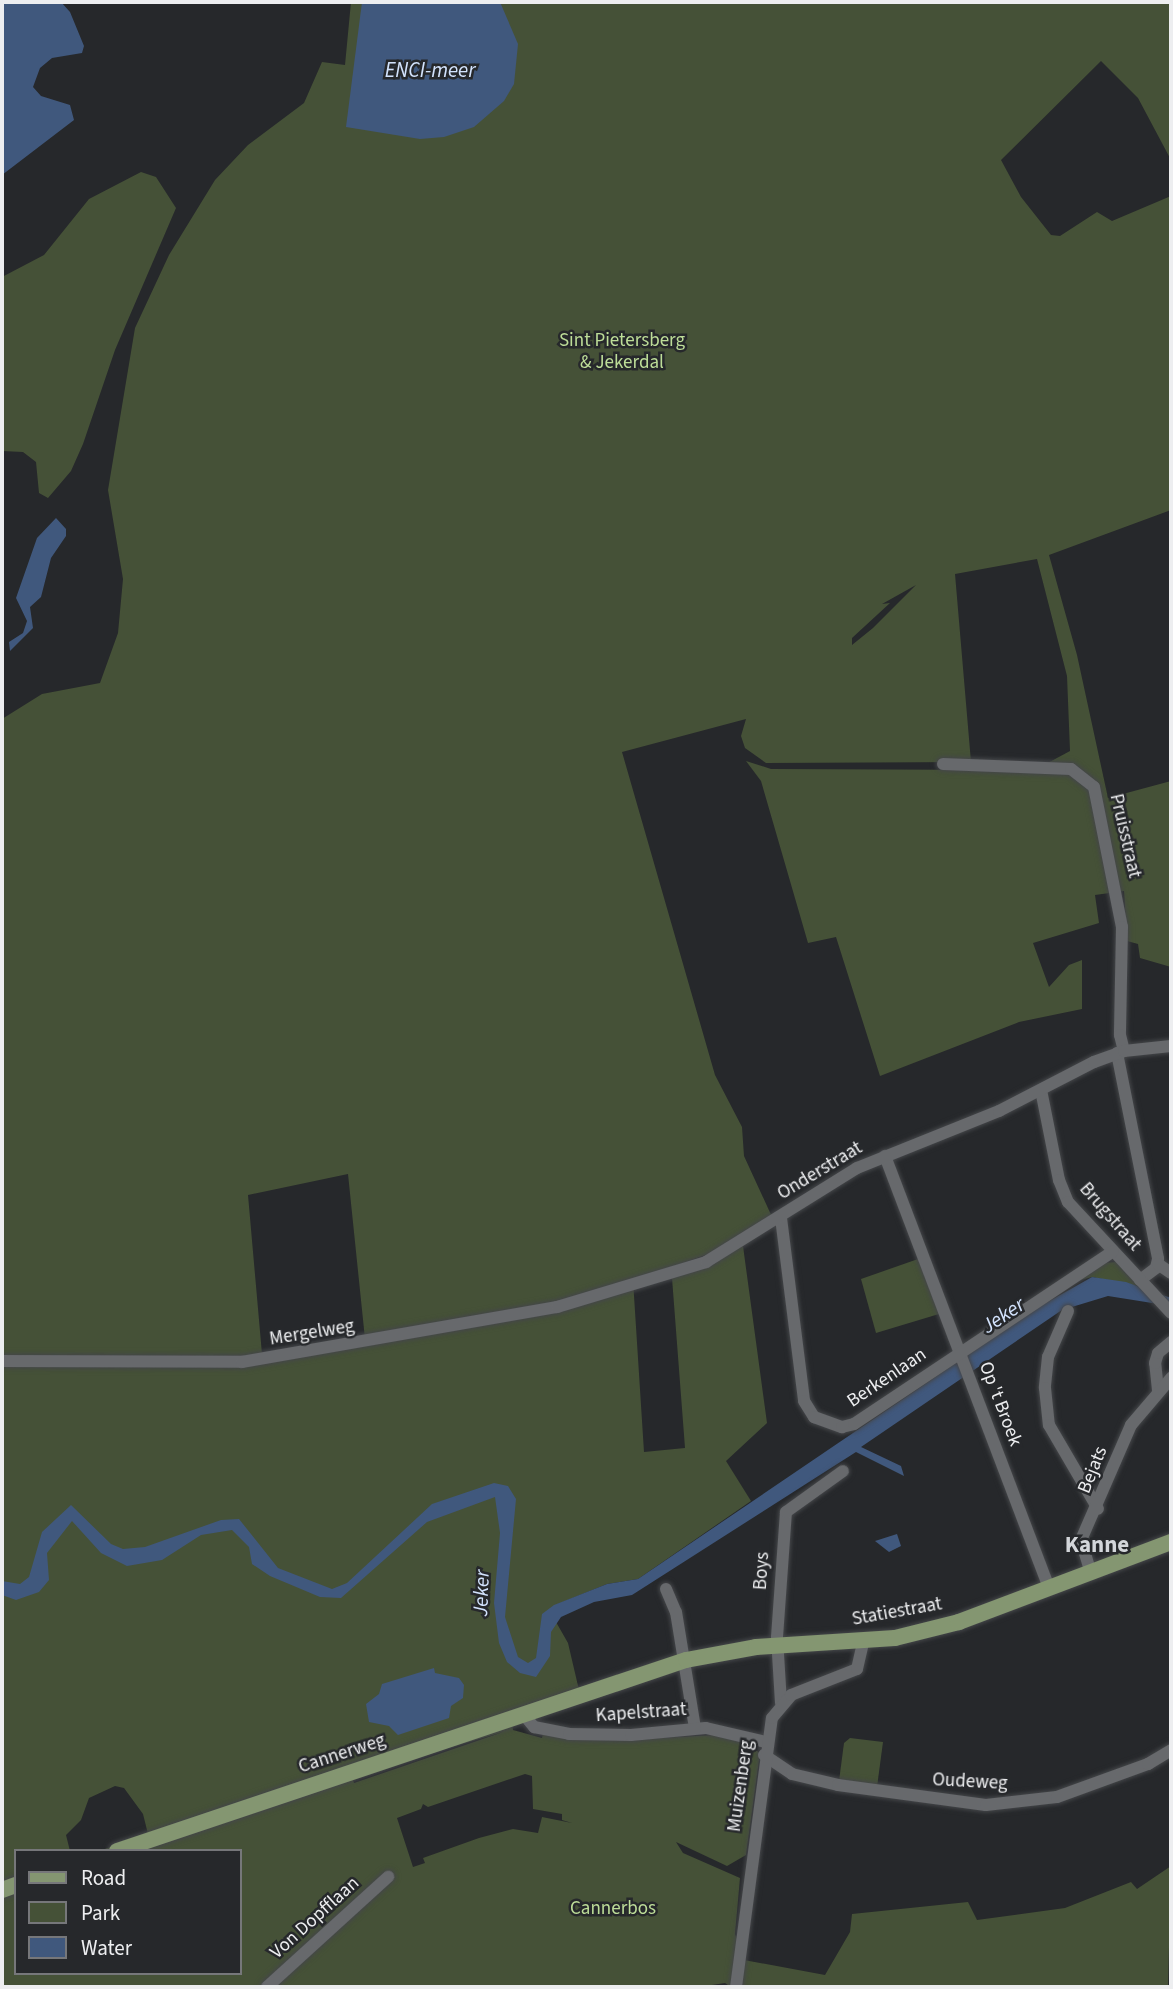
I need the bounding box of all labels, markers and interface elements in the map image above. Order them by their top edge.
water label: ENCI-meer [385,57,475,83]
park label: Sint Pietersberg & Jekerdal [559,330,685,374]
street label: Pruisstraat [1104,792,1146,880]
street label: Onderstraat [773,1137,867,1205]
street label: Brugstraat [1074,1178,1146,1256]
water label: Jeker [977,1292,1029,1338]
street label: Mergelweg [268,1315,356,1351]
street label: Berkenlaan [843,1343,931,1413]
street label: Op 't Broek [973,1359,1027,1449]
street label: Bejats [1073,1443,1113,1497]
district label: Kanne [1065,1531,1129,1559]
street label: Boys [749,1551,775,1591]
water label: Jeker [468,1569,494,1617]
street label: Statiestraat [850,1593,944,1631]
street label: Kapelstraat [595,1698,687,1728]
street label: Cannerweg [296,1729,388,1779]
street label: Muizenberg [723,1739,759,1833]
street label: Oudeweg [932,1769,1008,1795]
legend [14,1849,242,1975]
text: Road [81,1863,126,1893]
street label: Von Dopfflaan [266,1872,364,1964]
text: Park [81,1898,120,1928]
park label: Cannerbos [570,1898,656,1920]
text: Water [81,1933,132,1963]

